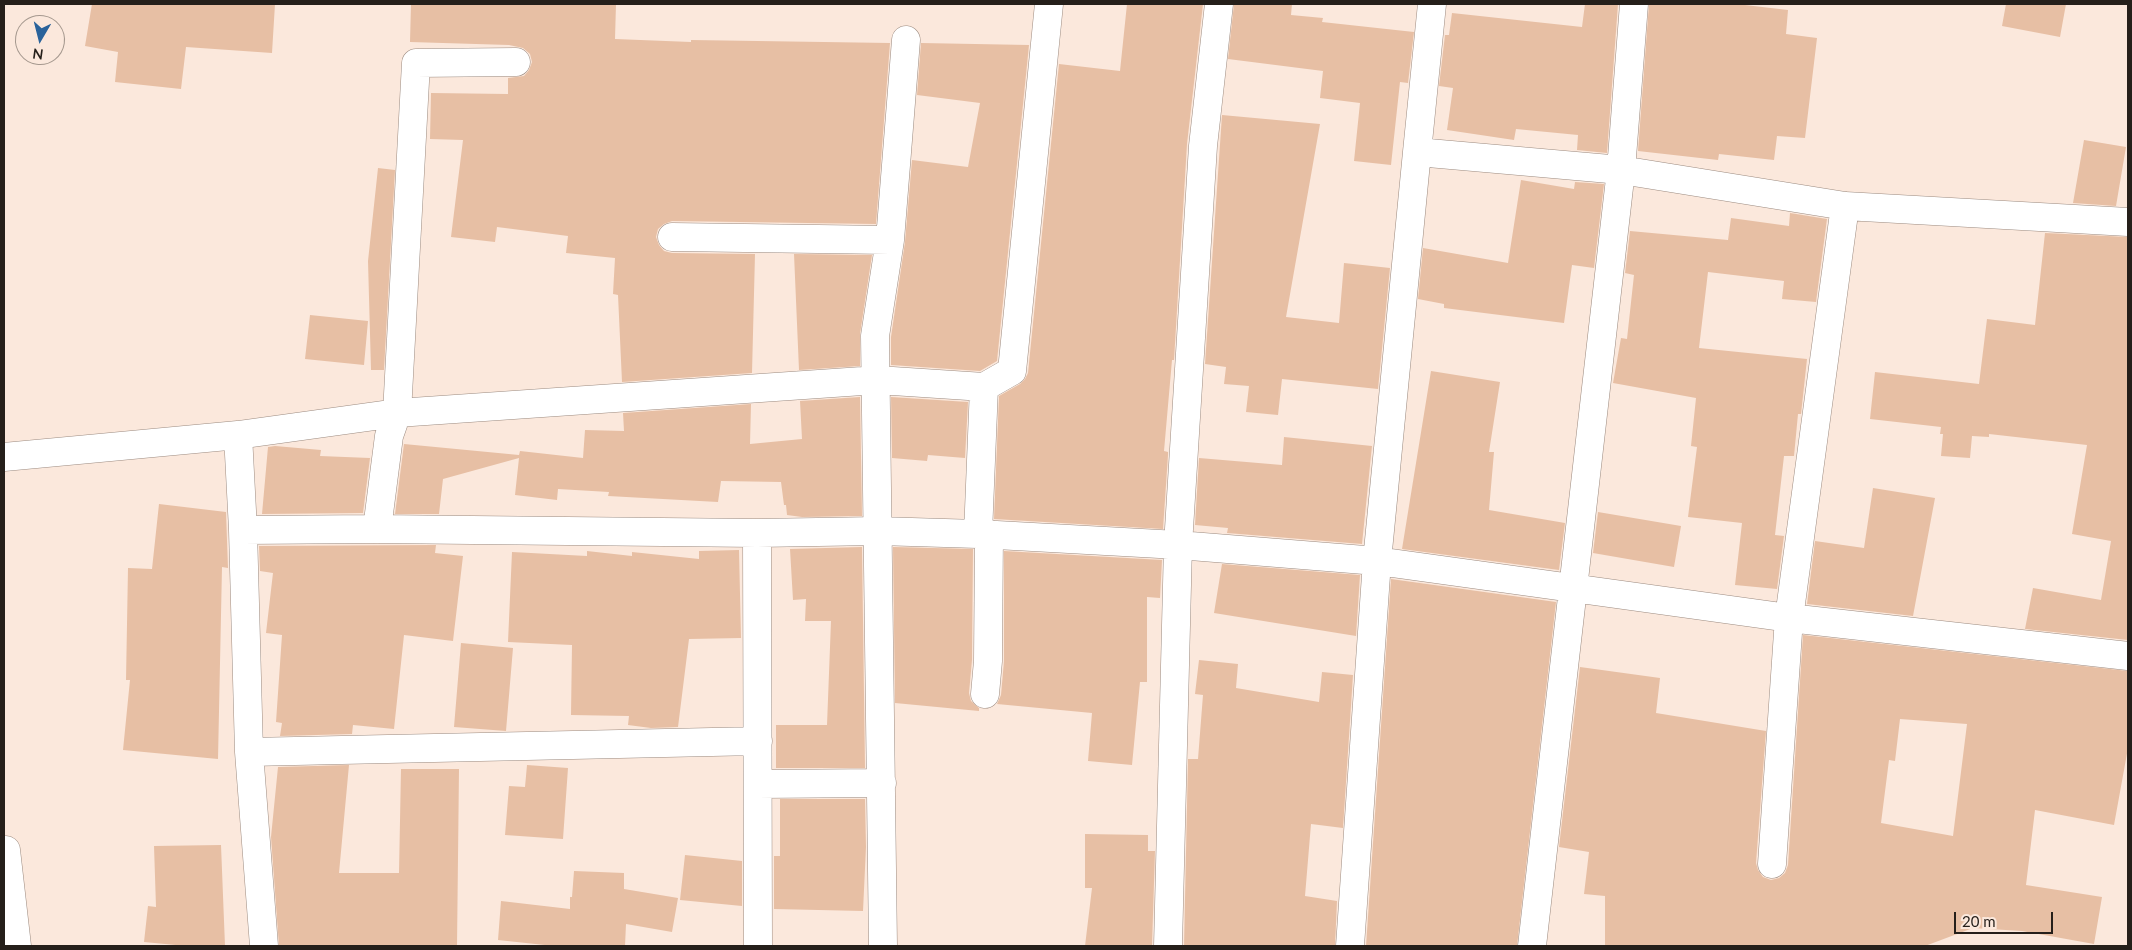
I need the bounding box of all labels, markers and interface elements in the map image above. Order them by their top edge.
north arrow [15,15,65,65]
text: N [31,45,45,64]
scale bar [1957,902,2056,934]
text: 20 m [1962,912,1996,930]

